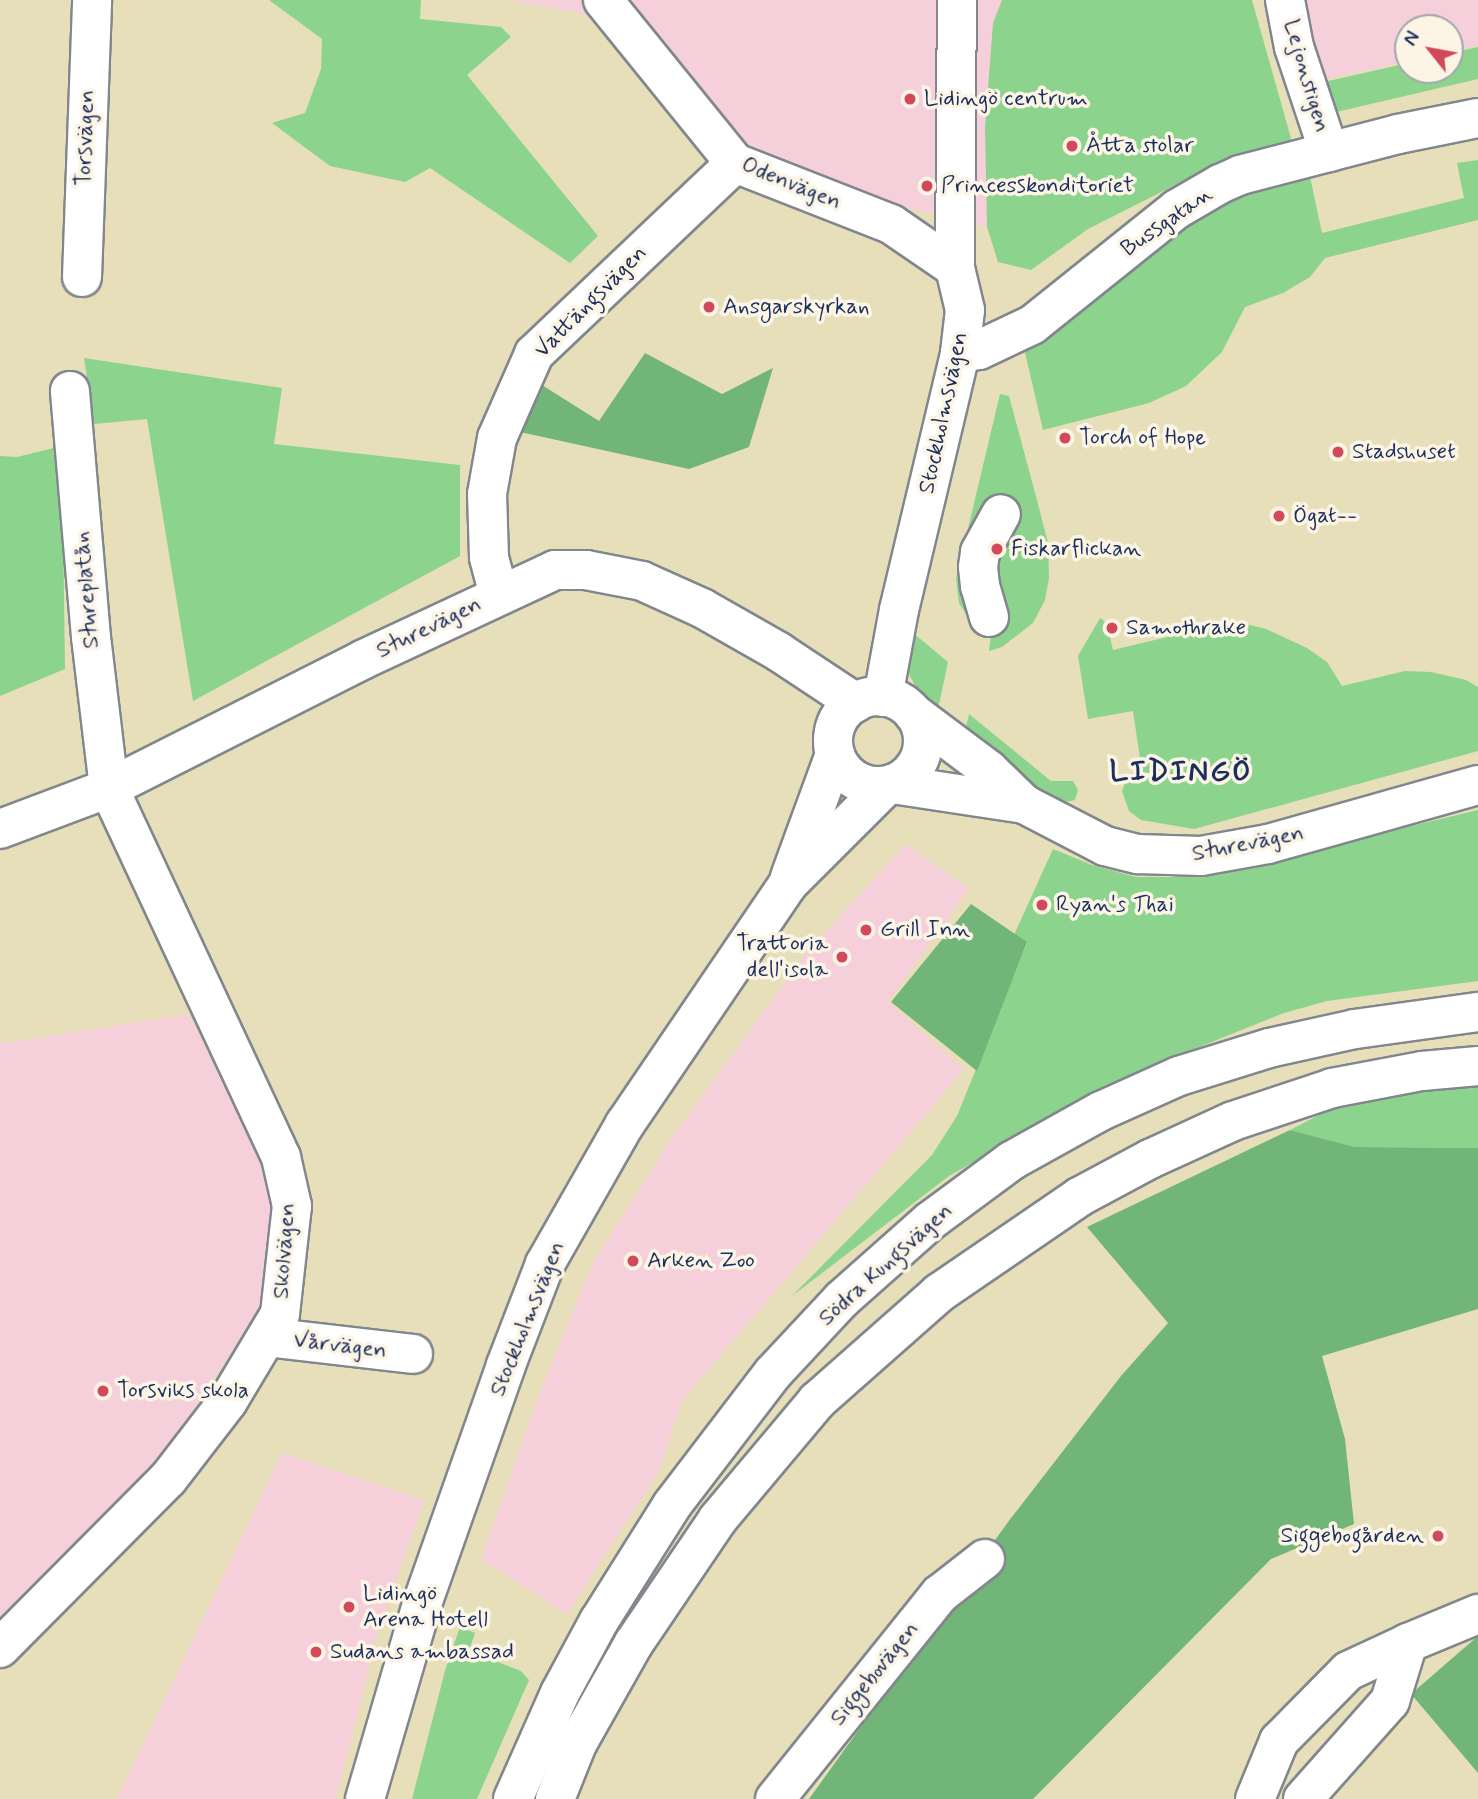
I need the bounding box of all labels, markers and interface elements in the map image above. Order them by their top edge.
north arrow [1394,14,1464,84]
street label: Lejonstigen [1277,16,1335,136]
text: N [1398,27,1426,51]
place label: Lidingö centrum [924,85,1088,113]
street label: Torsvägen [71,89,101,187]
marker: Lidingö centrum [902,91,918,107]
place label: Åtta stolar [1086,132,1194,160]
marker: Åtta stolar [1064,138,1080,154]
street label: Odenvägen [737,152,845,216]
place label: Princesskonditoriet [941,172,1134,200]
marker: Princesskonditoriet [919,178,935,194]
street label: Bussgatan [1116,181,1218,263]
street label: Vattängsvägen [529,240,653,364]
place label: Ansgarskyrkan [723,293,870,321]
marker: Ansgarskyrkan [701,299,717,315]
street label: Stockholmsvägen [913,330,975,496]
place label: Torch of Hope [1079,424,1209,452]
marker: Torch of Hope [1057,430,1073,446]
place label: Stadshuset [1352,438,1456,466]
marker: Stadshuset [1330,444,1346,460]
place label: Ögat-- [1293,502,1357,530]
marker: Ögat-- [1271,508,1287,524]
street label: Stureplatån [68,530,106,650]
place label: Fiskarflickan [1011,535,1141,563]
marker: Fiskarflickan [989,541,1005,557]
street label: Sturevägen [372,591,486,665]
place label: Samothrake [1126,614,1246,642]
marker: Samothrake [1104,620,1120,636]
district label: LIDINGÖ [1111,754,1251,790]
street label: Sturevägen [1190,820,1306,868]
place label: Ryan's Thai [1056,891,1173,919]
marker: Ryan's Thai [1034,897,1050,913]
place label: Grill Inn [880,916,963,944]
marker: Grill Inn [858,922,874,938]
place label: Trattoria dell'isola [736,930,828,984]
marker: Trattoria dell'isola [834,949,850,965]
street label: Södra Kungsvägen [810,1195,962,1335]
street label: Skolvägen [268,1202,302,1300]
street label: Stockholmsvägen [484,1237,572,1401]
place label: Arken Zoo [647,1247,755,1275]
marker: Arken Zoo [625,1253,641,1269]
street label: Vårvägen [292,1327,388,1365]
place label: Torsviks skola [117,1377,249,1405]
marker: Torsviks skola [95,1383,111,1399]
place label: Siggebogården [1280,1522,1424,1550]
marker: Siggebogården [1430,1528,1446,1544]
place label: Lidingö Arena Hotell [363,1580,483,1634]
marker: Lidingö Arena Hotell [341,1599,357,1615]
street label: Siggebovägen [825,1616,925,1732]
place label: Sudans ambassad [330,1638,510,1666]
marker: Sudans ambassad [308,1644,324,1660]

